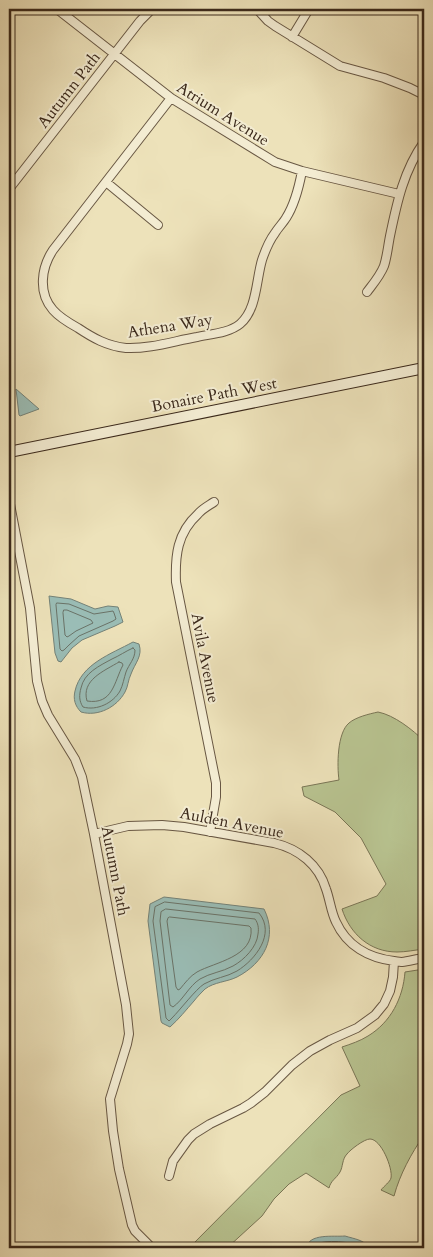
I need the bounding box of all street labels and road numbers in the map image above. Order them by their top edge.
street label: Autumn Path [32,47,106,133]
street label: Atrium Avenue [173,77,273,151]
street label: Athena Way [126,308,215,344]
street label: Bonaire Path West [149,372,279,418]
street label: Avila Avenue [186,611,224,705]
street label: Aulden Avenue [178,802,286,844]
street label: Autumn Path [96,824,135,918]

